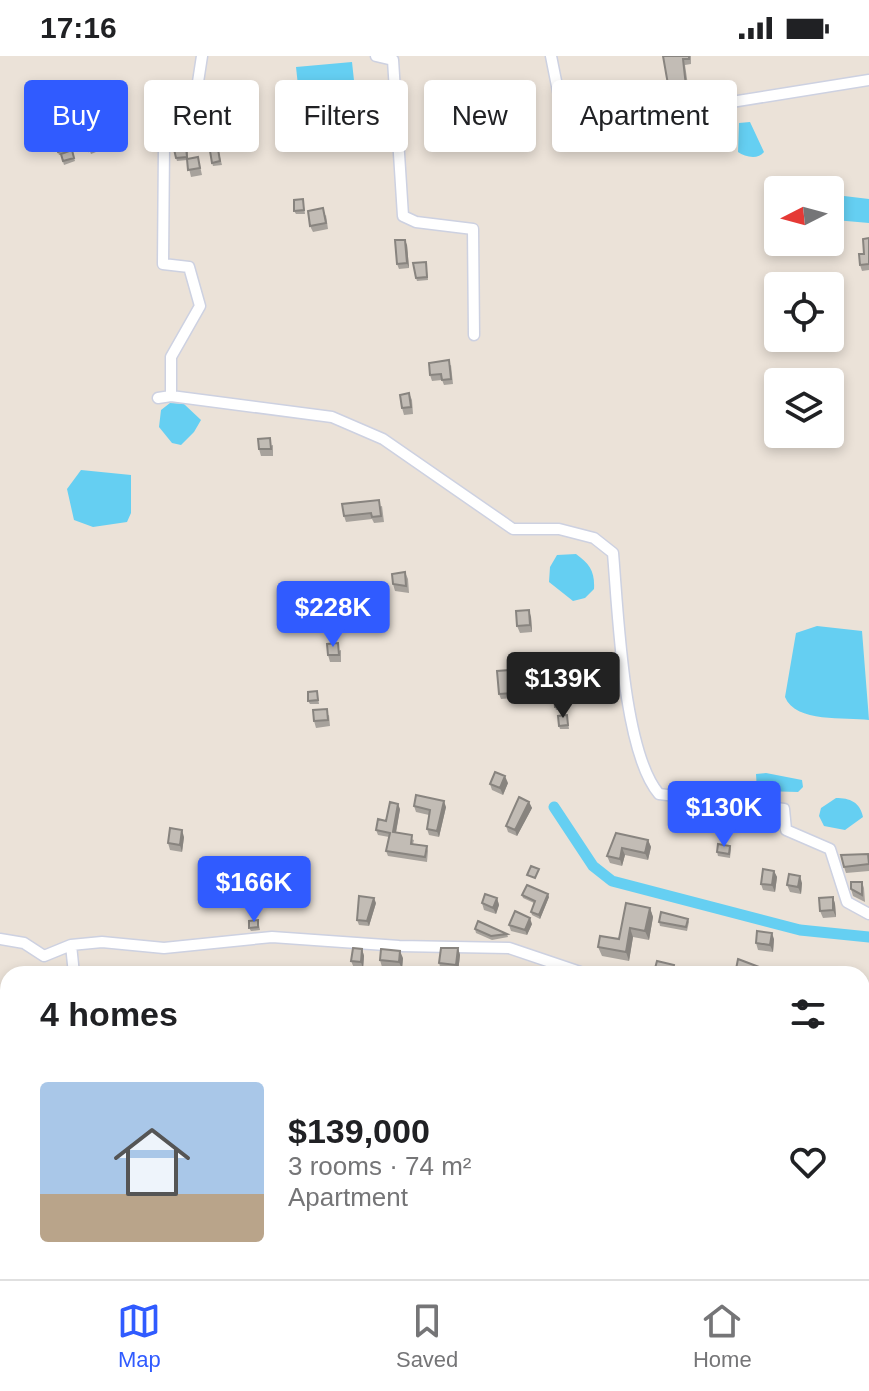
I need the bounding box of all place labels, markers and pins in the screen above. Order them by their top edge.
pin: $228K [277,581,389,649]
pin: $139K [507,652,619,720]
pin: $130K [668,781,780,849]
pin: $166K [198,856,310,924]

